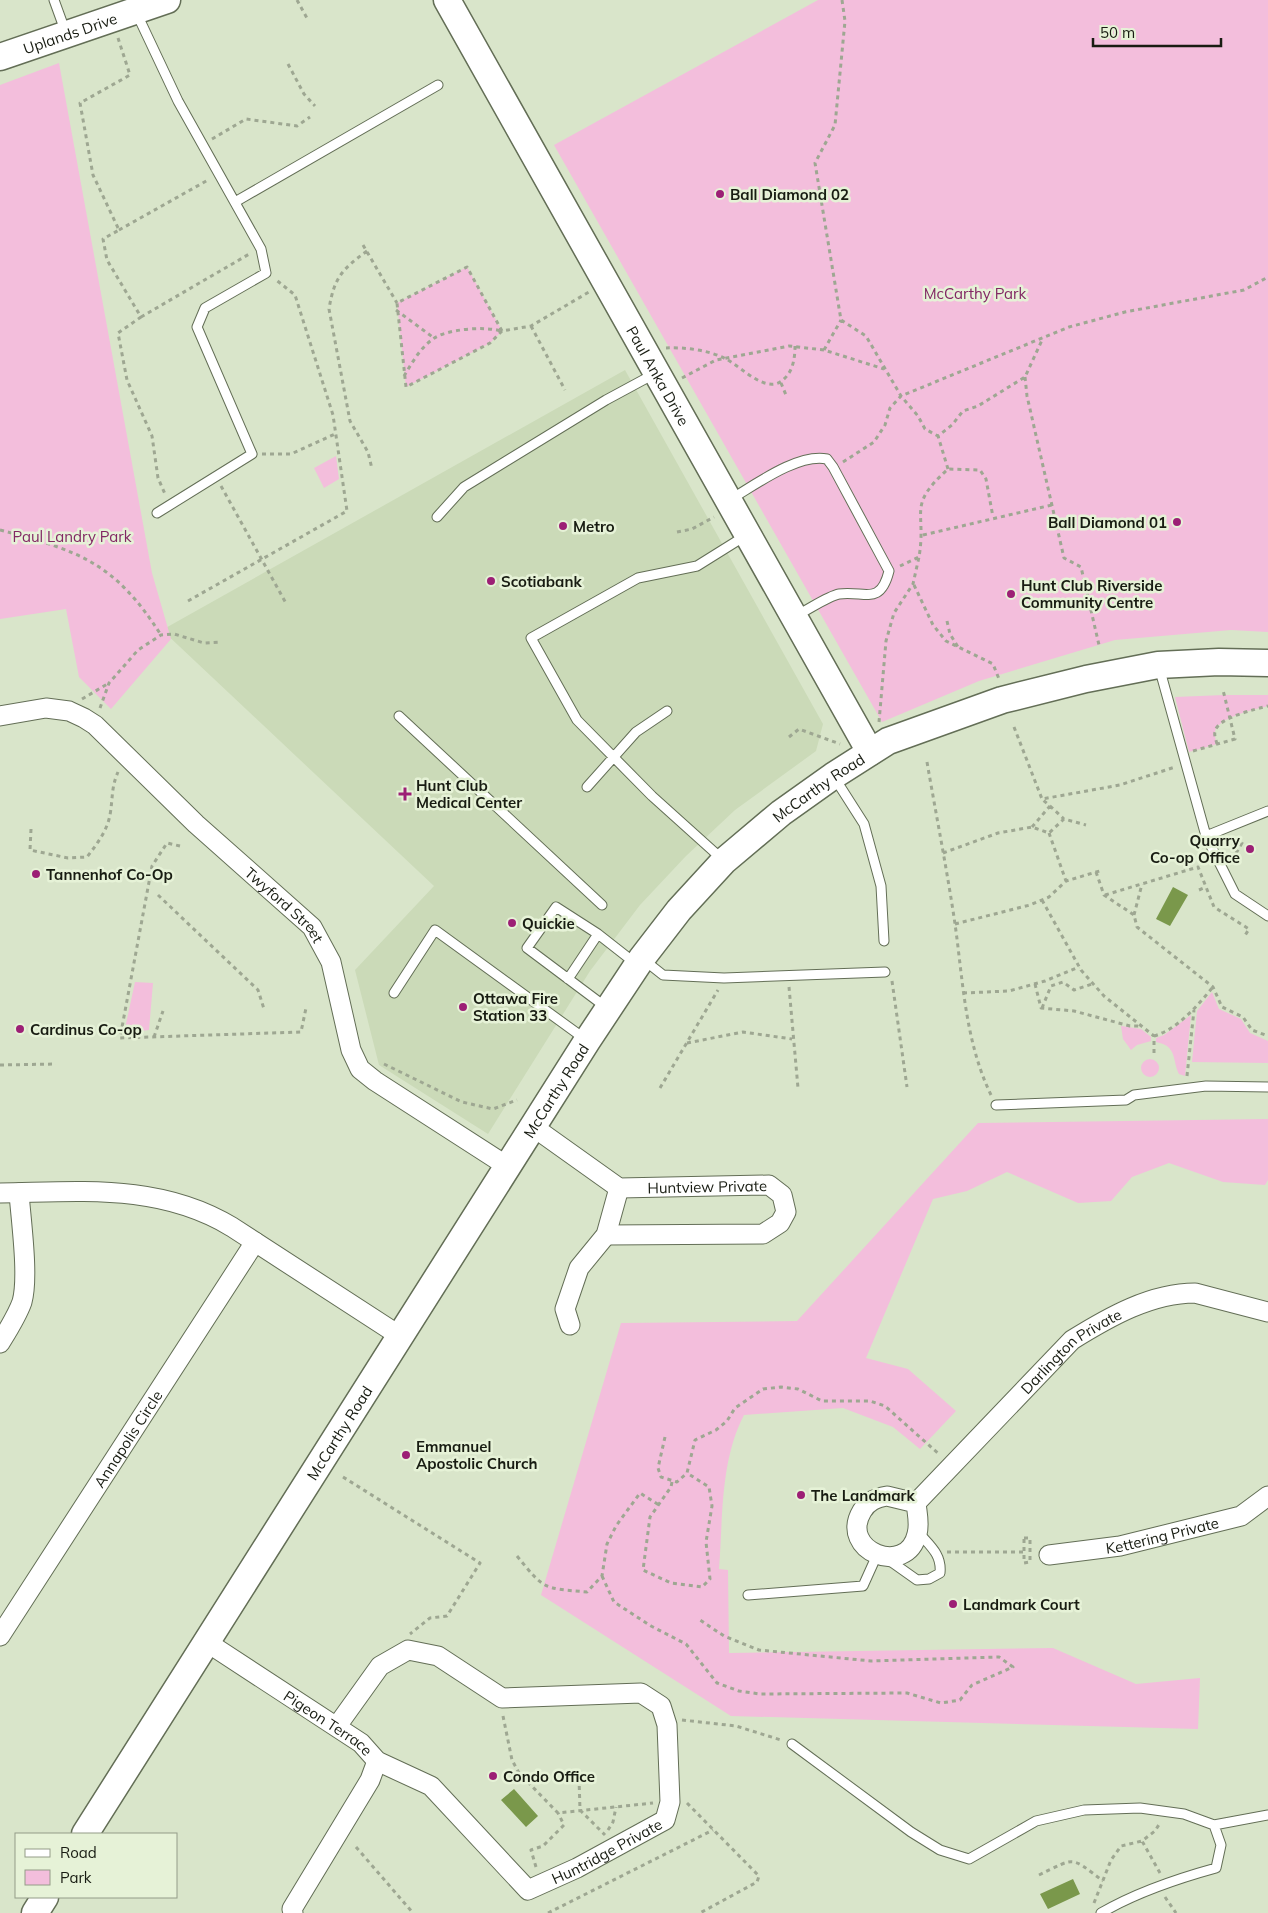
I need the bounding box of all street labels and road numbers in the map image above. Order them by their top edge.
street label: Uplands Drive [21,8,119,58]
street label: Paul Anka Drive [623,322,694,429]
street label: McCarthy Road [768,749,868,826]
street label: Twyford Street [241,863,328,946]
street label: McCarthy Road [519,1040,593,1141]
street label: Huntview Private [647,1176,767,1197]
street label: Darlington Private [1016,1304,1124,1398]
street label: McCarthy Road [302,1382,376,1483]
street label: Annapolis Circle [89,1386,166,1491]
street label: Kettering Private [1105,1512,1221,1557]
street label: Pigeon Terrace [280,1686,377,1759]
street label: Huntridge Private [548,1814,665,1888]

